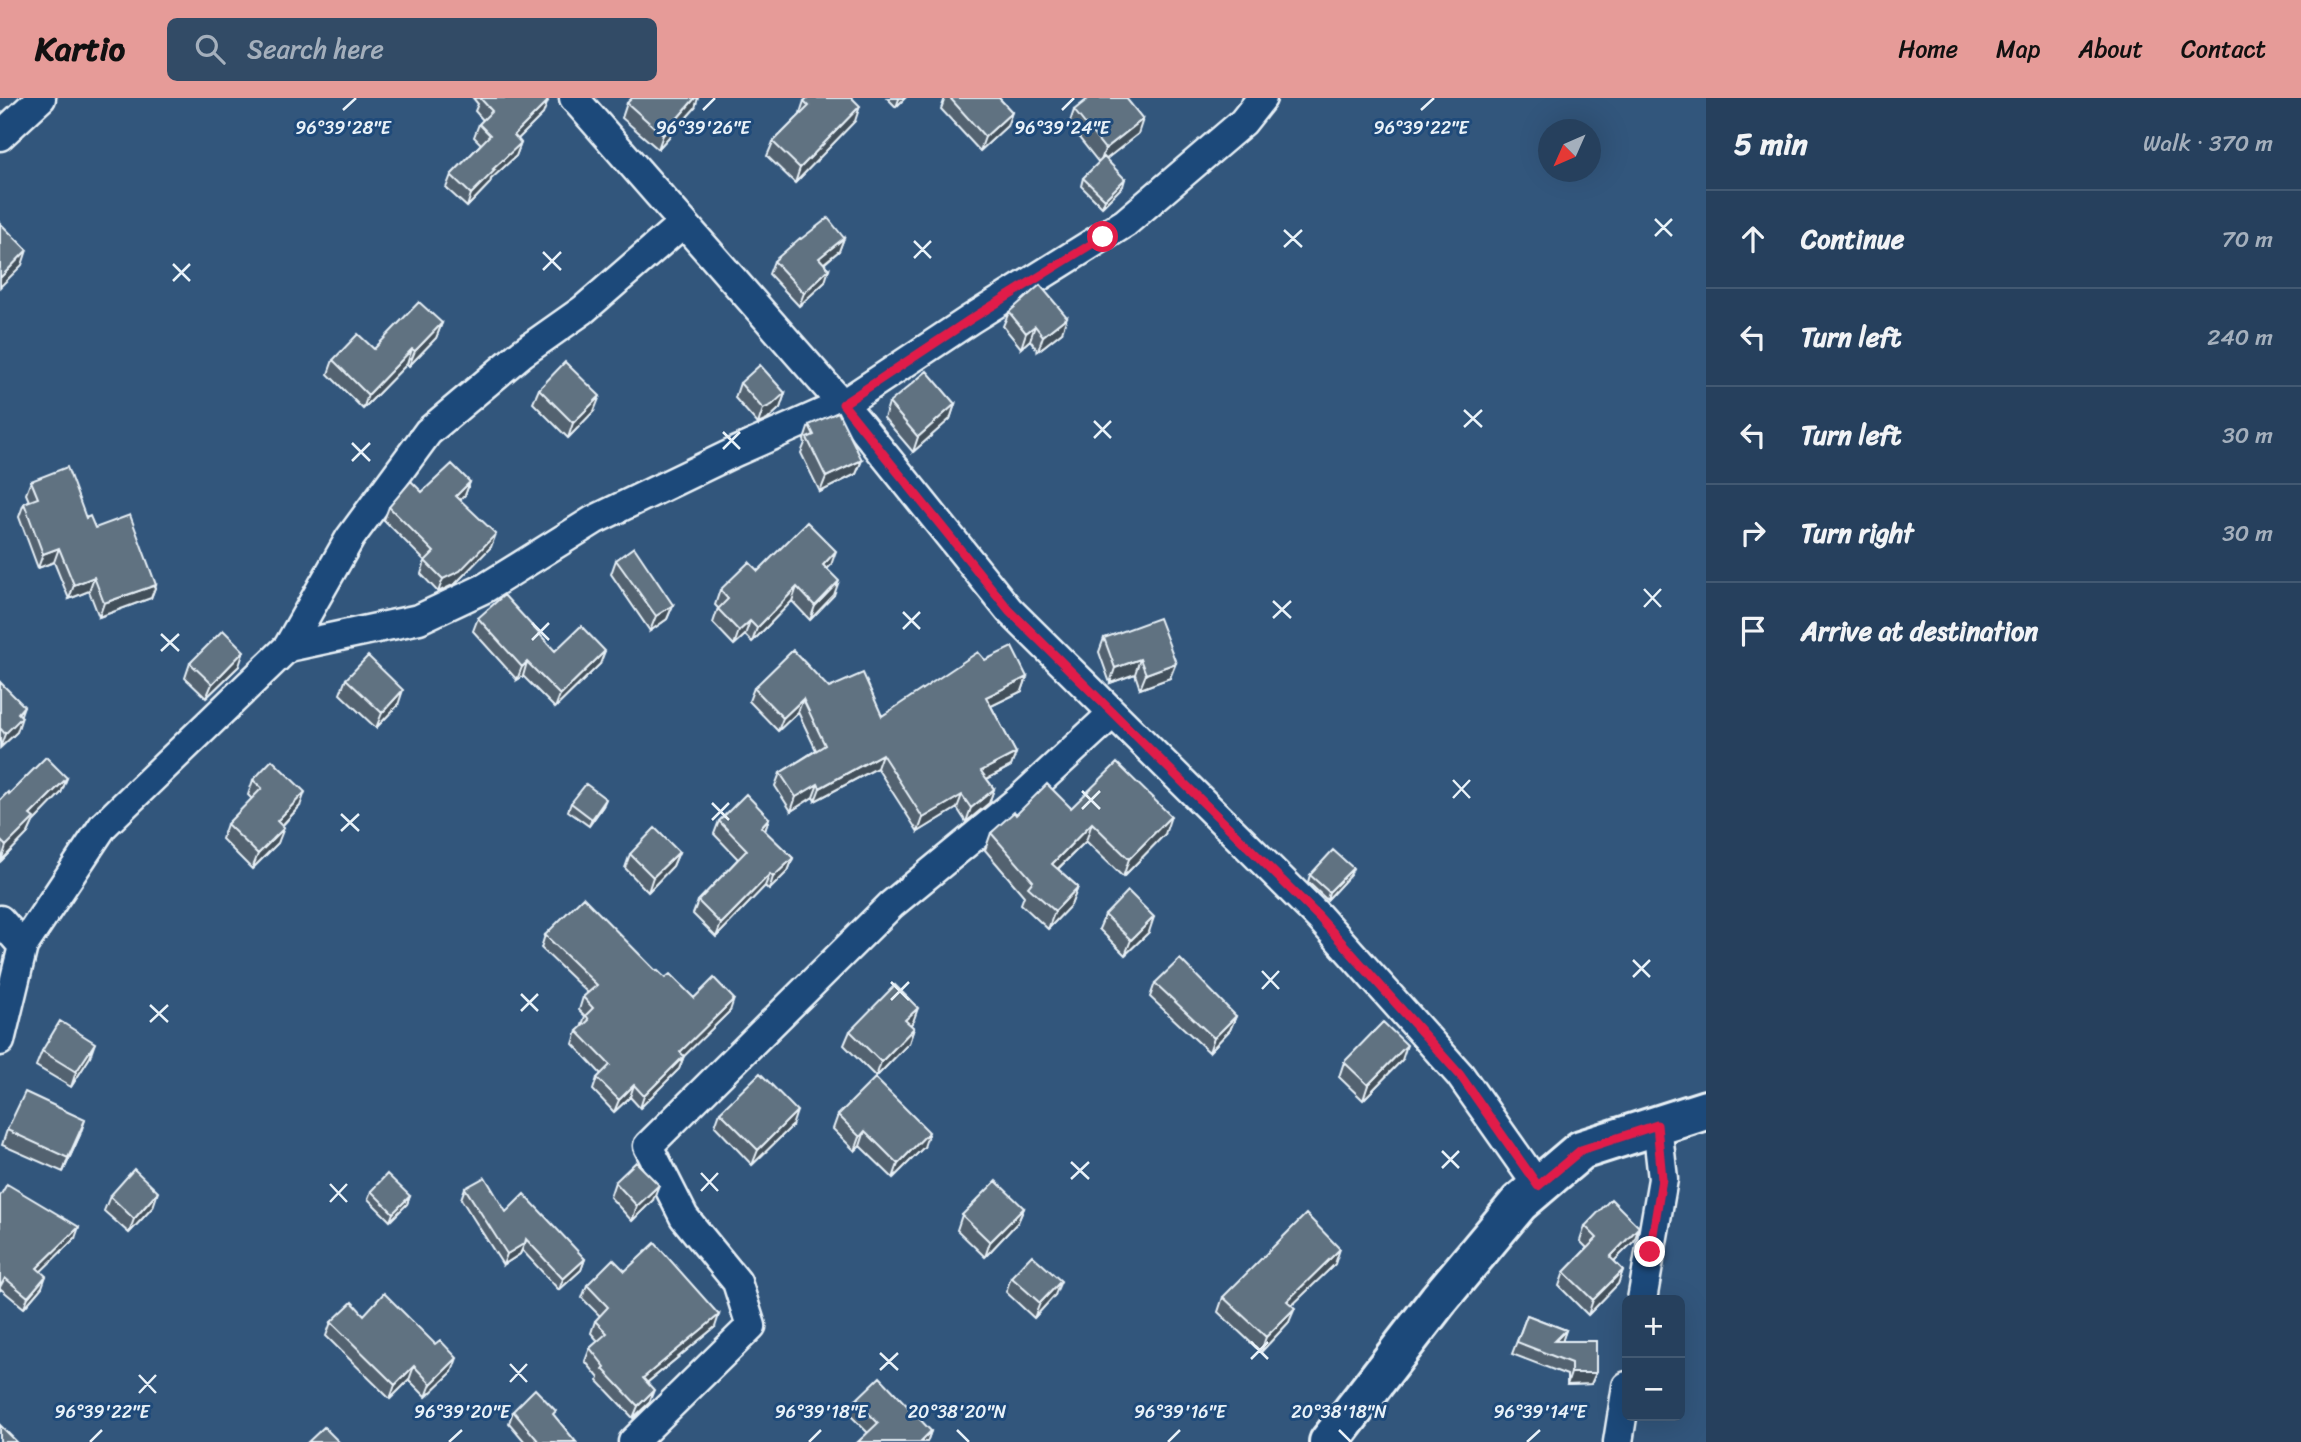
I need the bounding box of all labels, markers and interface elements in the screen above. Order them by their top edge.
search box [167,18,657,81]
text: Kartio [35,20,125,78]
text: Search here [247,26,384,72]
text: Home [1898,28,1958,70]
text: Map [1996,28,2040,70]
text: About [2078,28,2143,70]
text: Contact [2181,28,2266,70]
icon: search [191,30,229,68]
text: 96°39'28"E [295,112,392,144]
text: 96°39'26"E [656,112,751,144]
text: 96°39'24"E [1014,112,1111,144]
text: 96°39'22"E [1374,112,1469,144]
text: 5 min [1734,117,1808,171]
north arrow [1538,119,1601,182]
text: Walk · 370 m [2143,123,2273,164]
text: Continue [1801,216,1904,262]
text: 70 m [2222,219,2273,260]
icon: ahead [1734,220,1772,258]
route start [1087,221,1118,252]
text: Turn left [1801,314,1901,360]
text: 240 m [2207,317,2273,358]
icon: left [1734,318,1772,356]
text: Turn left [1801,412,1901,458]
text: 30 m [2222,415,2273,456]
icon: left [1734,416,1772,454]
text: Turn right [1801,510,1914,556]
text: 30 m [2222,513,2273,554]
icon: right [1734,514,1772,552]
text: Arrive at destination [1801,608,2038,654]
icon: arrive [1734,612,1772,650]
route end [1634,1236,1665,1267]
map controls [1622,1295,1685,1421]
button: + [1622,1295,1685,1358]
button: − [1622,1358,1685,1421]
text: 96°39'22"E [55,1396,150,1428]
text: 96°39'20"E [414,1396,511,1428]
text: 96°39'18"E [775,1396,868,1428]
text: 20°38'20"N [908,1396,1007,1428]
text: 96°39'16"E [1134,1396,1227,1428]
text: 20°38'18"N [1291,1396,1387,1428]
text: 96°39'14"E [1493,1396,1588,1428]

